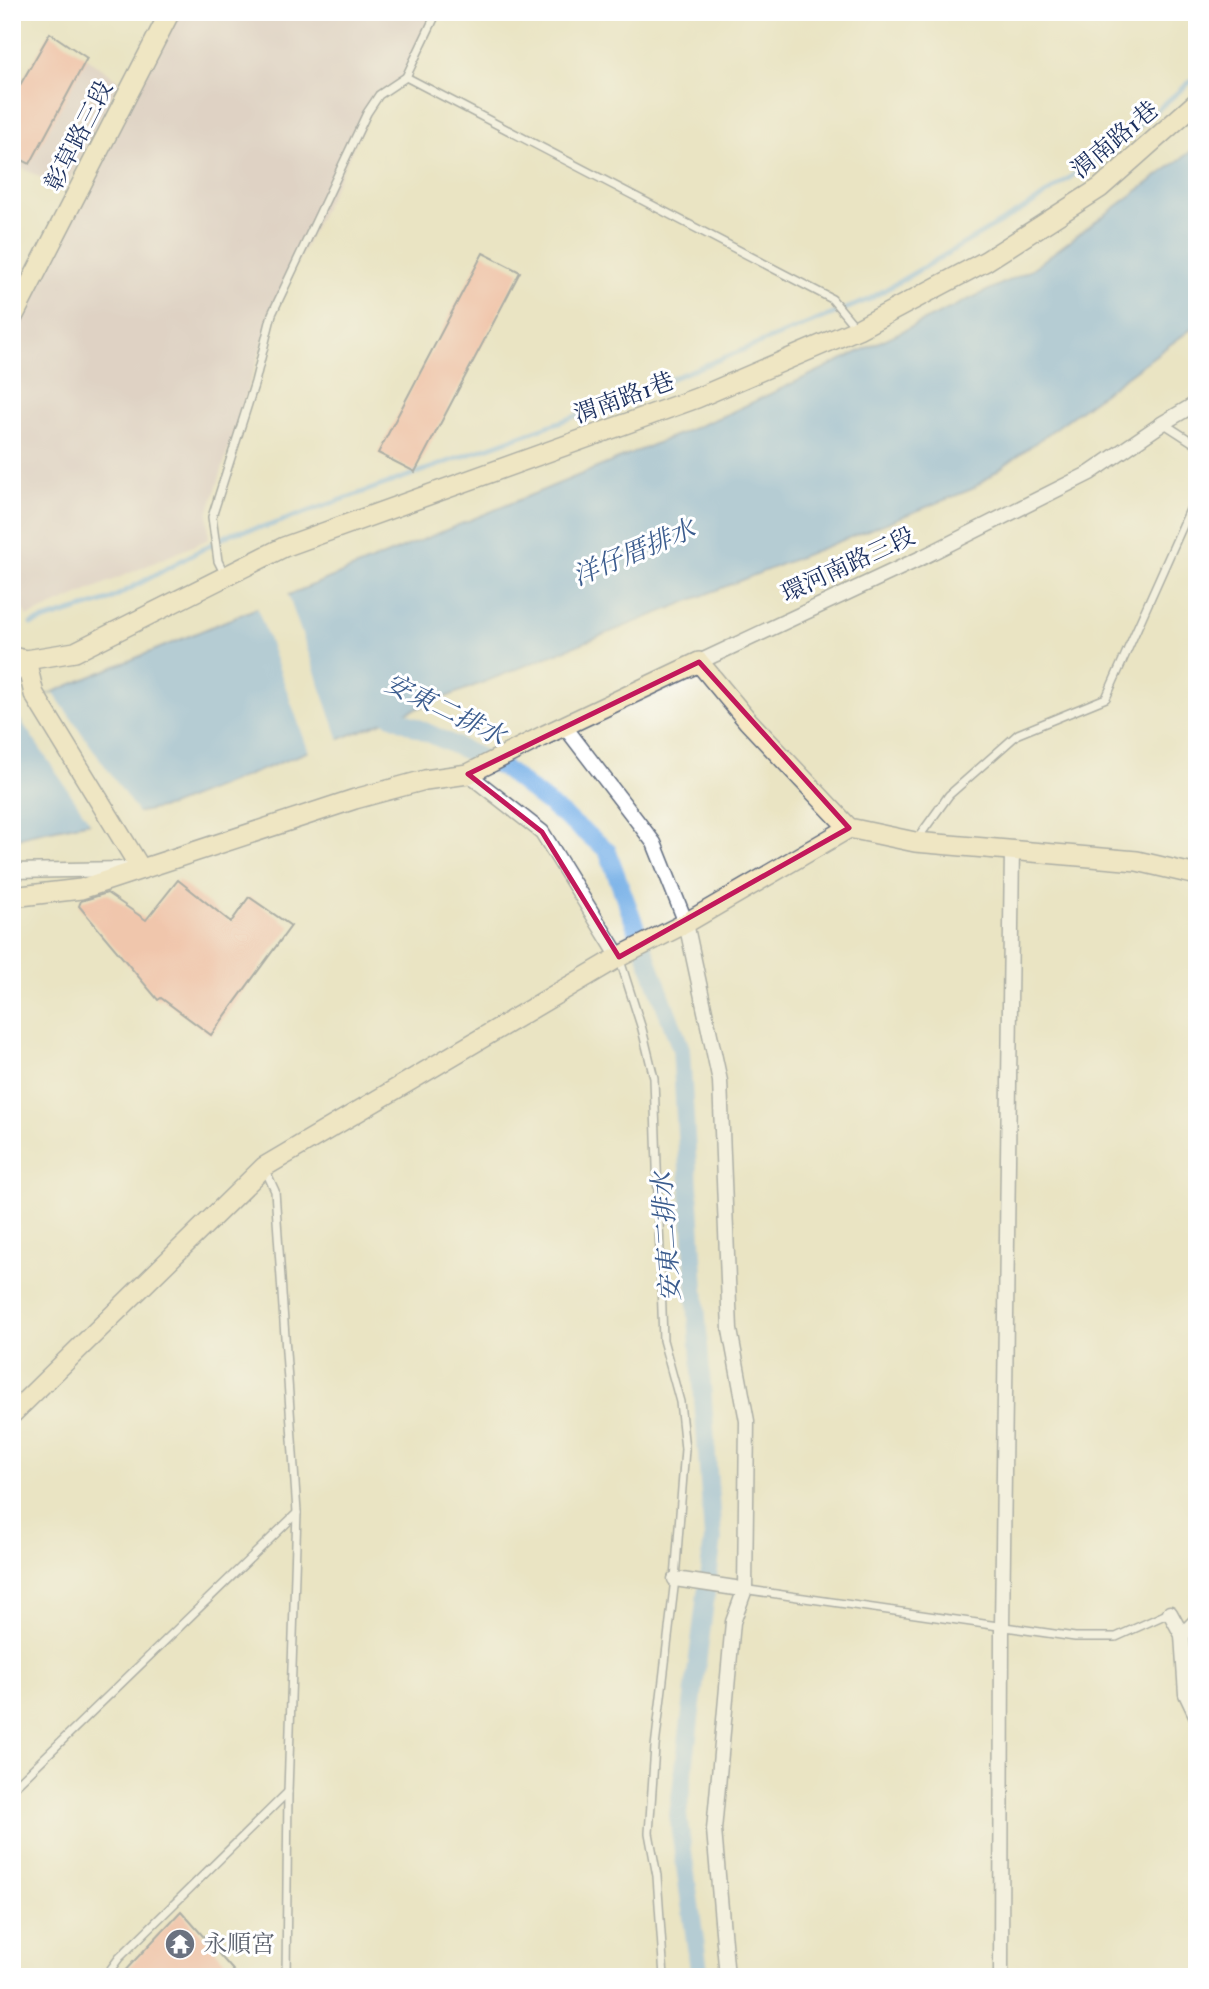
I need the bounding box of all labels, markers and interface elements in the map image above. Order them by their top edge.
street label: 彰草路三段 [38,76,120,196]
street label: 渭南路1巷 [1065,95,1165,185]
street label: 渭南路1巷 [570,366,678,430]
water label: 洋仔厝排水 [568,512,703,593]
street label: 環河南路三段 [776,521,920,609]
water label: 安東二排水 [380,667,513,754]
water label: 安東二排水 [646,1168,687,1303]
temple icon: 永順宮 [163,1927,197,1961]
place label: 永順宮 [203,1929,275,1960]

